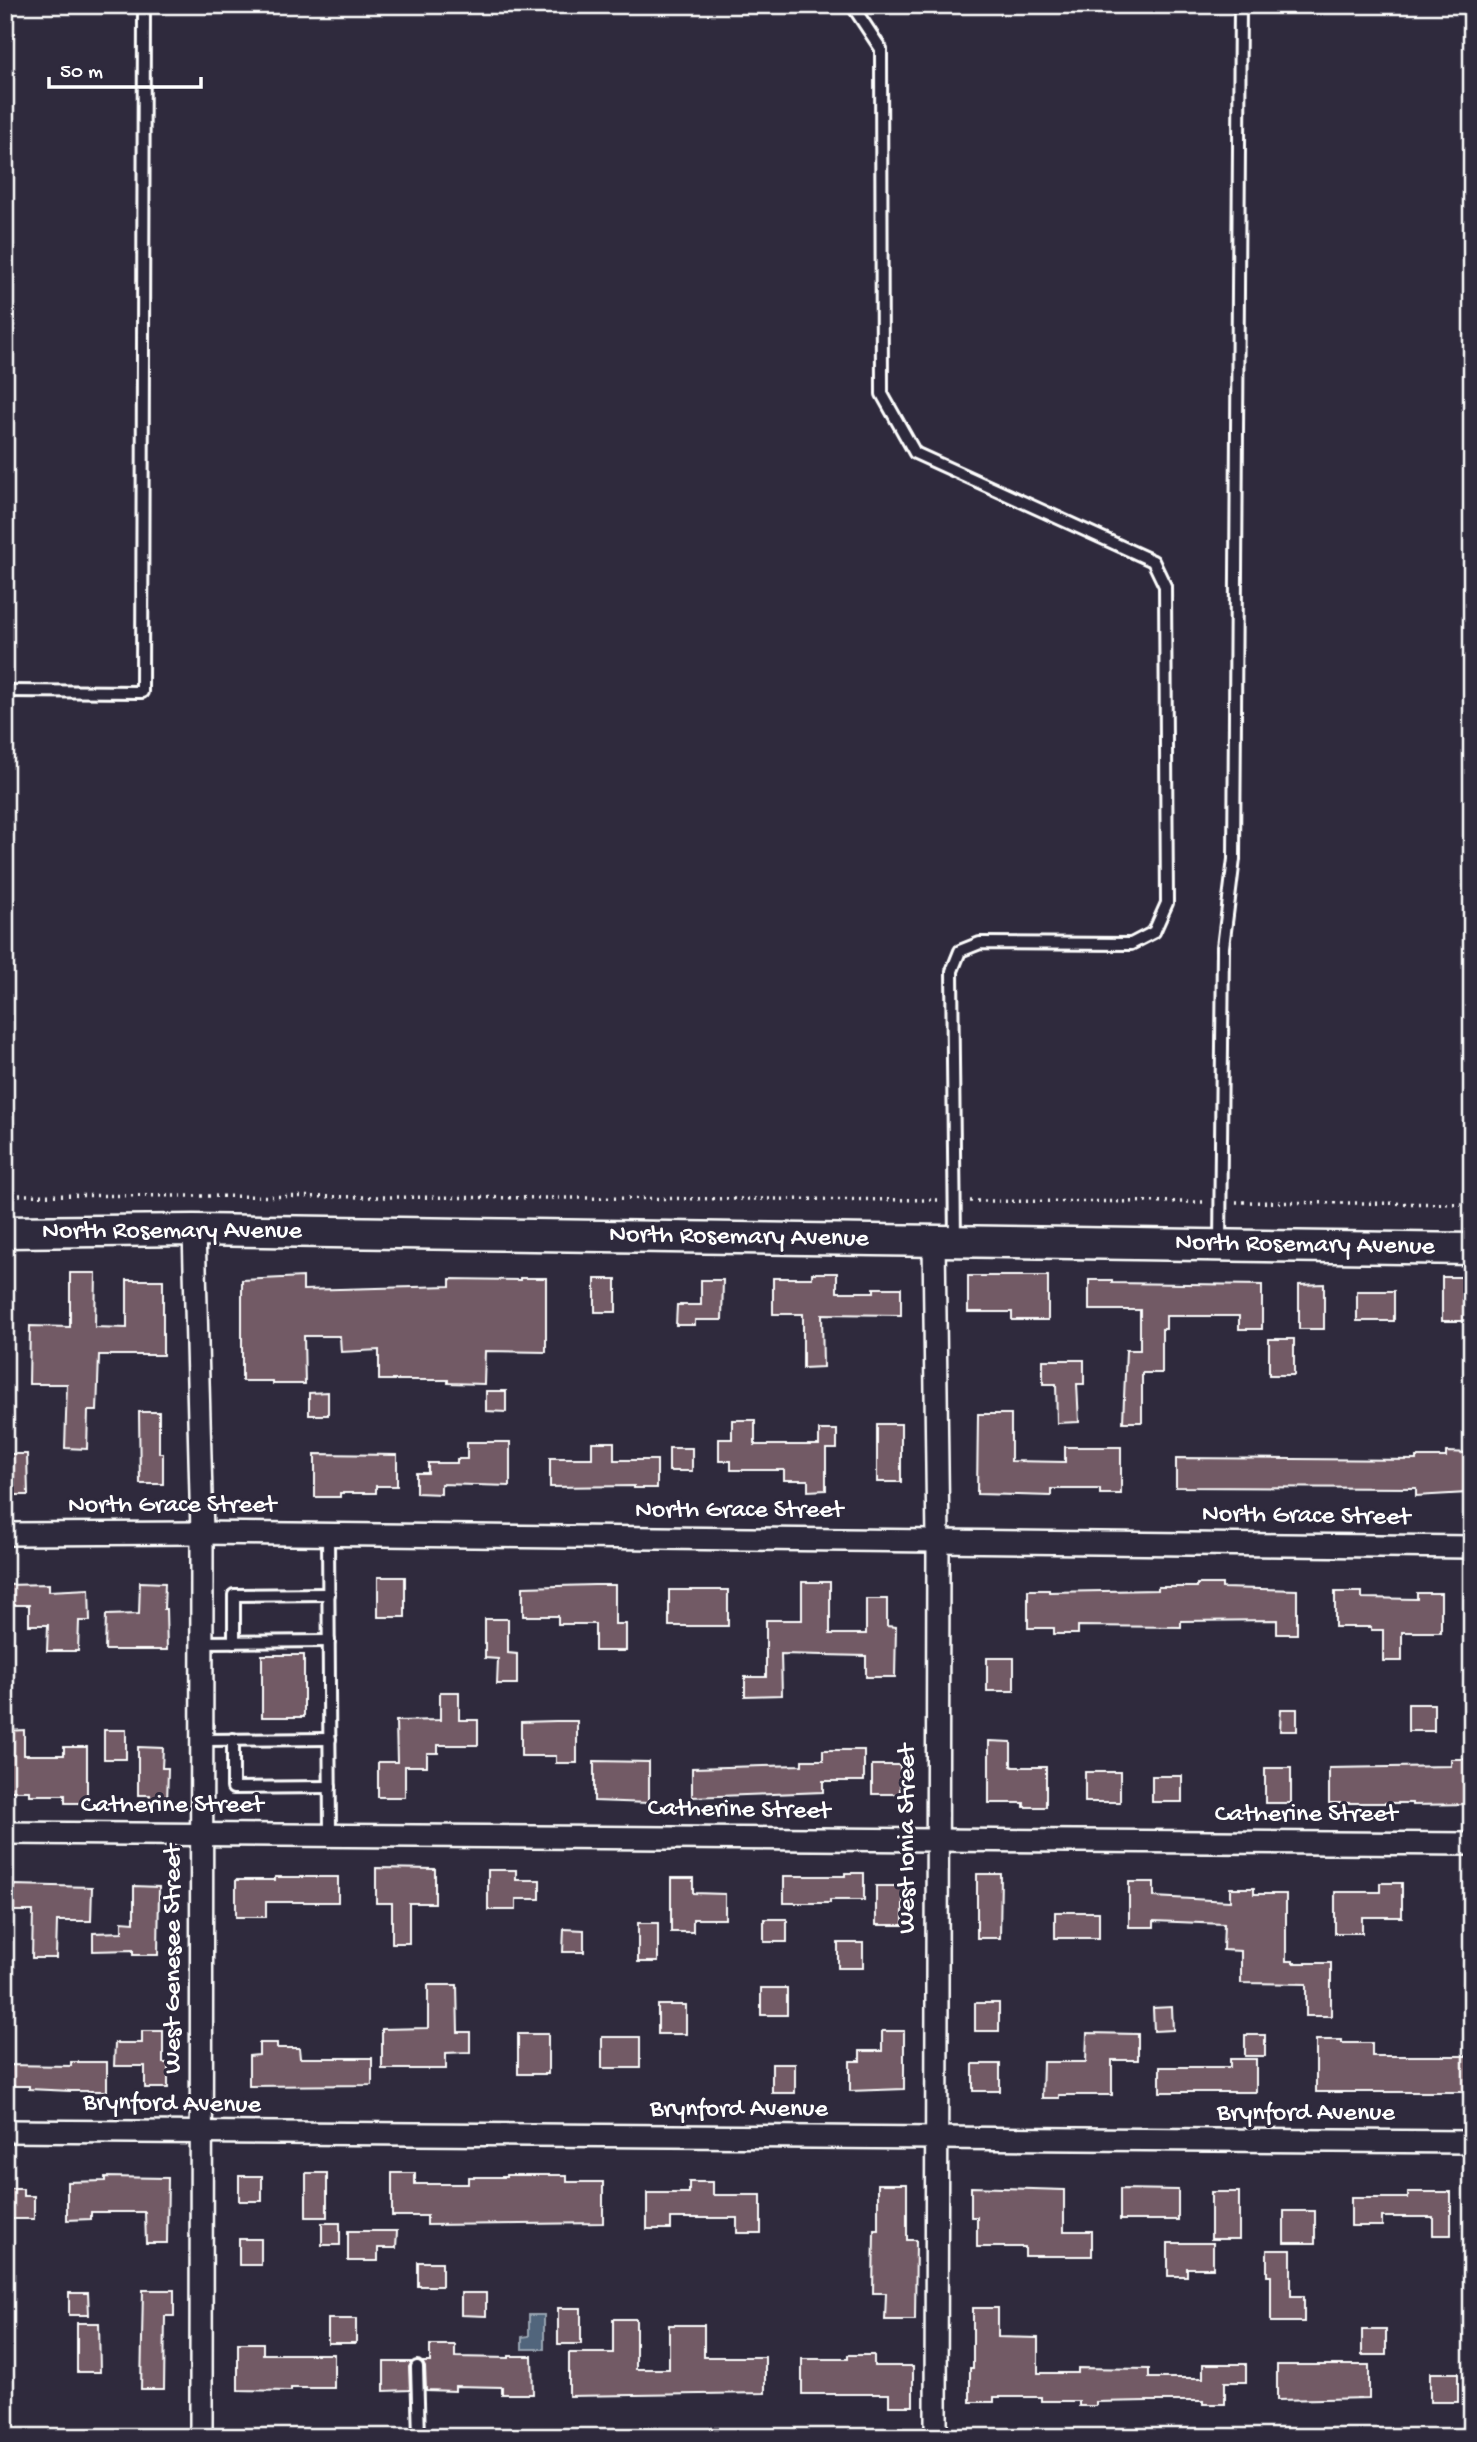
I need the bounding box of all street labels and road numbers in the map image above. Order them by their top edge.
street label: North Rosemary Avenue [42,1217,302,1248]
street label: North Rosemary Avenue [609,1220,870,1256]
street label: North Rosemary Avenue [1175,1228,1436,1264]
street label: North Grace Street [68,1491,278,1522]
street label: North Grace Street [635,1496,845,1527]
street label: North Grace Street [1202,1500,1413,1534]
street label: West Ionia Street [893,1742,924,1934]
street label: Catherine Street [81,1791,266,1822]
street label: Catherine Street [647,1794,833,1828]
street label: Catherine Street [1215,1800,1400,1831]
street label: West Genesee Street [159,1842,190,2074]
street label: Brynford Avenue [82,2088,262,2122]
street label: Brynford Avenue [649,2095,829,2126]
street label: Brynford Avenue [1216,2099,1396,2130]

